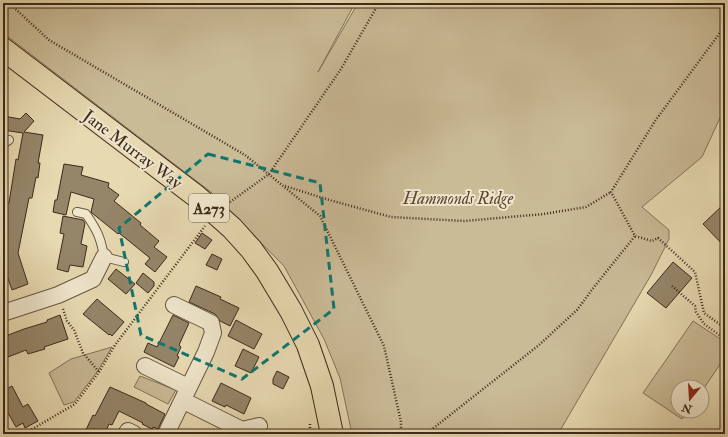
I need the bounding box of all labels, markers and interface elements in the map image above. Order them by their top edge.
street label: Jane Murray Way [78,105,187,195]
park label: Hammonds Ridge [402,188,513,209]
road number: A273 [189,194,229,222]
north arrow [670,379,710,419]
text: N [679,400,695,416]

